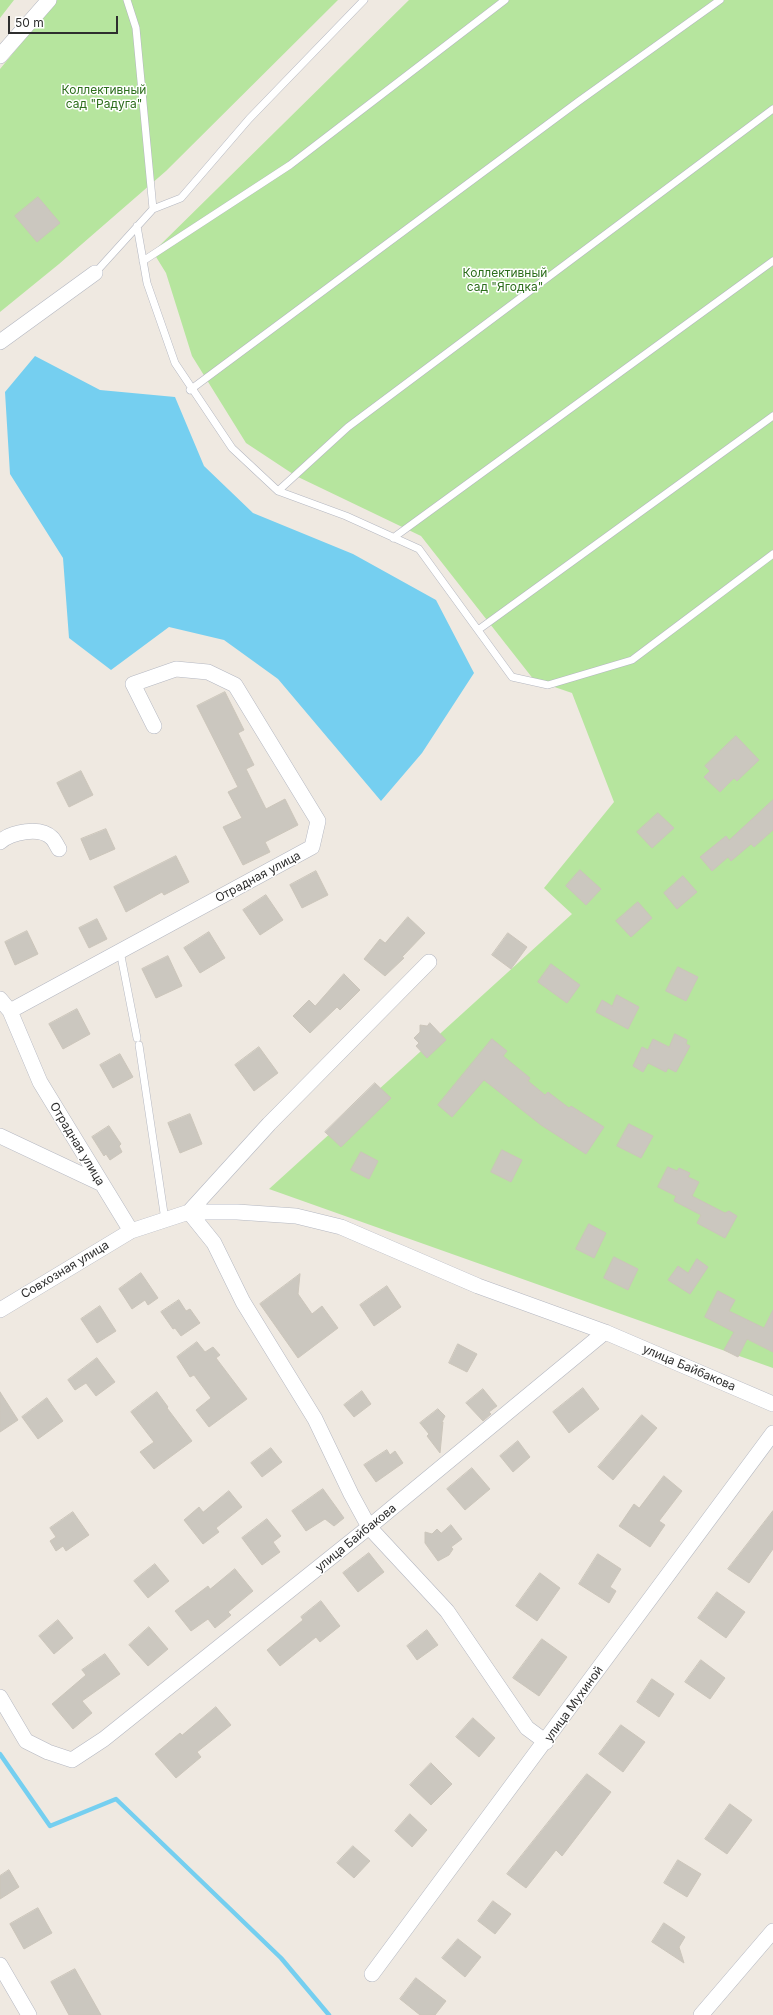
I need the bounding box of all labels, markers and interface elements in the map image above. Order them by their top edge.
scale bar [10,8,120,34]
text: 50 m [15,15,44,30]
park label: Коллективный сад "Радуга" [62,83,146,111]
park label: Коллективный сад "Ягодка" [463,266,547,294]
street label: Отрадная улица [213,848,303,906]
street label: Отрадная улица [46,1100,108,1188]
street label: Совхозная улица [18,1238,112,1302]
street label: улица Байбакова [640,1342,738,1394]
street label: улица Байбакова [313,1501,399,1575]
street label: улица Мухиной [542,1663,606,1745]

